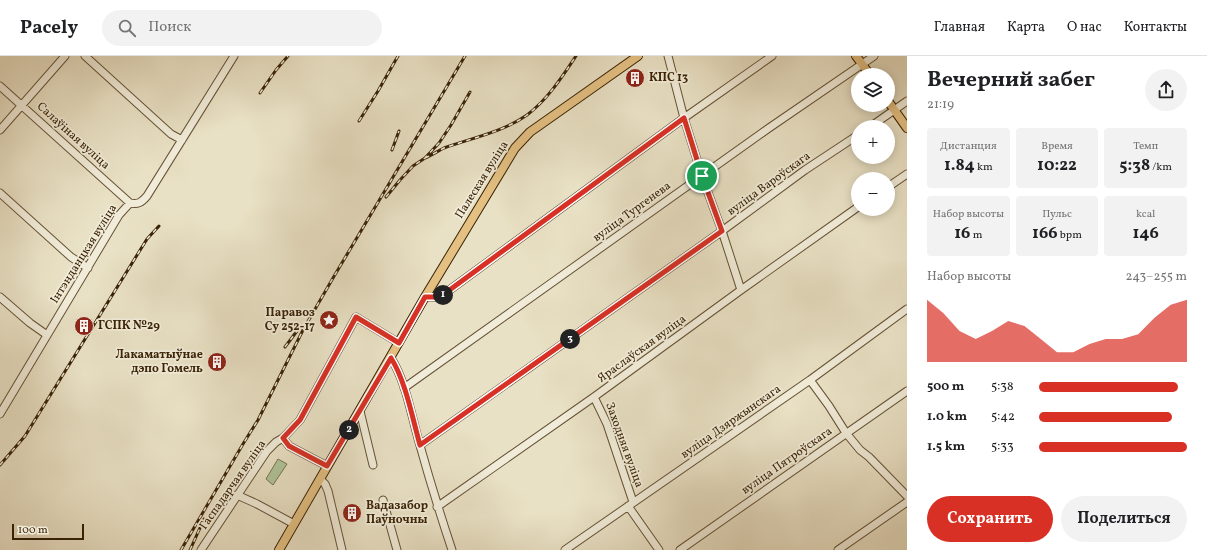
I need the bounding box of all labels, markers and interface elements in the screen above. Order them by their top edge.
search box [102,10,382,46]
text: Pacely [20,15,78,41]
icon: search [116,17,138,39]
text: Поиск [148,17,191,38]
text: Главная [934,18,985,37]
text: Карта [1007,18,1045,37]
text: О нас [1067,18,1102,37]
text: Контакты [1124,18,1187,37]
text: Вечерний забег [927,65,1095,96]
building icon: КПС 13 [624,67,646,89]
map controls [851,68,895,216]
button: layers [851,68,895,112]
button: share [1145,69,1187,111]
place label: КПС 13 [649,70,688,86]
text: 21:19 [927,96,954,114]
street label: Салаўіная вуліца [33,99,113,173]
button: + [851,120,895,164]
street label: Палеская вуліца [452,138,512,222]
text: Дистанция [940,139,997,154]
text: Время [1041,139,1073,154]
text: Темп [1133,139,1158,154]
street label: вуліца Вароўскага [724,148,814,220]
text: 1.84 [944,154,975,177]
text: 10:22 [1037,154,1077,177]
text: 5:38 [1119,154,1150,177]
pin [685,159,719,193]
text: km [975,160,993,175]
text: /km [1150,160,1172,175]
icon: arrive [691,165,713,187]
button: − [851,172,895,216]
street label: вуліца Тургенева [590,178,674,246]
street label: Інтэнданцкая вуліца [47,201,121,307]
text: Набор высоты [933,207,1004,222]
text: Пульс [1042,207,1072,222]
text: kcal [1136,207,1155,222]
text: 16 [954,222,970,245]
text: 166 [1032,222,1058,245]
text: 146 [1132,222,1159,245]
text: m [970,228,982,243]
text: bpm [1058,228,1082,243]
text: Набор высоты [927,268,1011,286]
text: 243–255 m [1126,268,1187,286]
pin: 1 [433,285,453,305]
text: 1 [441,287,445,302]
place label: Паравоз Су 252-17 [265,305,315,335]
place icon: Паравоз Су 252-17 [318,309,340,331]
street label: Яраслаўская вуліца [594,311,690,387]
building icon: ГСПК №29 [73,315,95,337]
place label: ГСПК №29 [98,318,160,334]
pin: 3 [560,329,580,349]
text: 3 [567,331,573,346]
place label: Лакаматыўнае дэпо Гомель [115,347,203,377]
building icon: Лакаматыўнае дэпо Гомель [206,351,228,373]
text: 500 m [927,378,964,396]
text: 5:38 [991,378,1014,396]
street label: вуліца Дзяржынскага [678,381,784,463]
street label: Заходняя вуліца [601,400,647,490]
text: 1.0 km [927,408,967,426]
text: 5:42 [991,408,1015,426]
pin: 2 [339,420,359,440]
text: 2 [346,422,352,437]
street label: вуліца Пятроўскага [738,424,836,498]
street label: Гаспадарчая вуліца [196,437,270,533]
text: 1.5 km [927,438,965,456]
text: 5:33 [991,438,1014,456]
button: Сохранить [927,496,1053,542]
button: Поделиться [1061,496,1187,542]
place label: Вадазабор Паўночны [366,498,429,528]
building icon: Вадазабор Паўночны [341,502,363,524]
scale bar [12,522,84,541]
text: 100 m [18,523,48,538]

